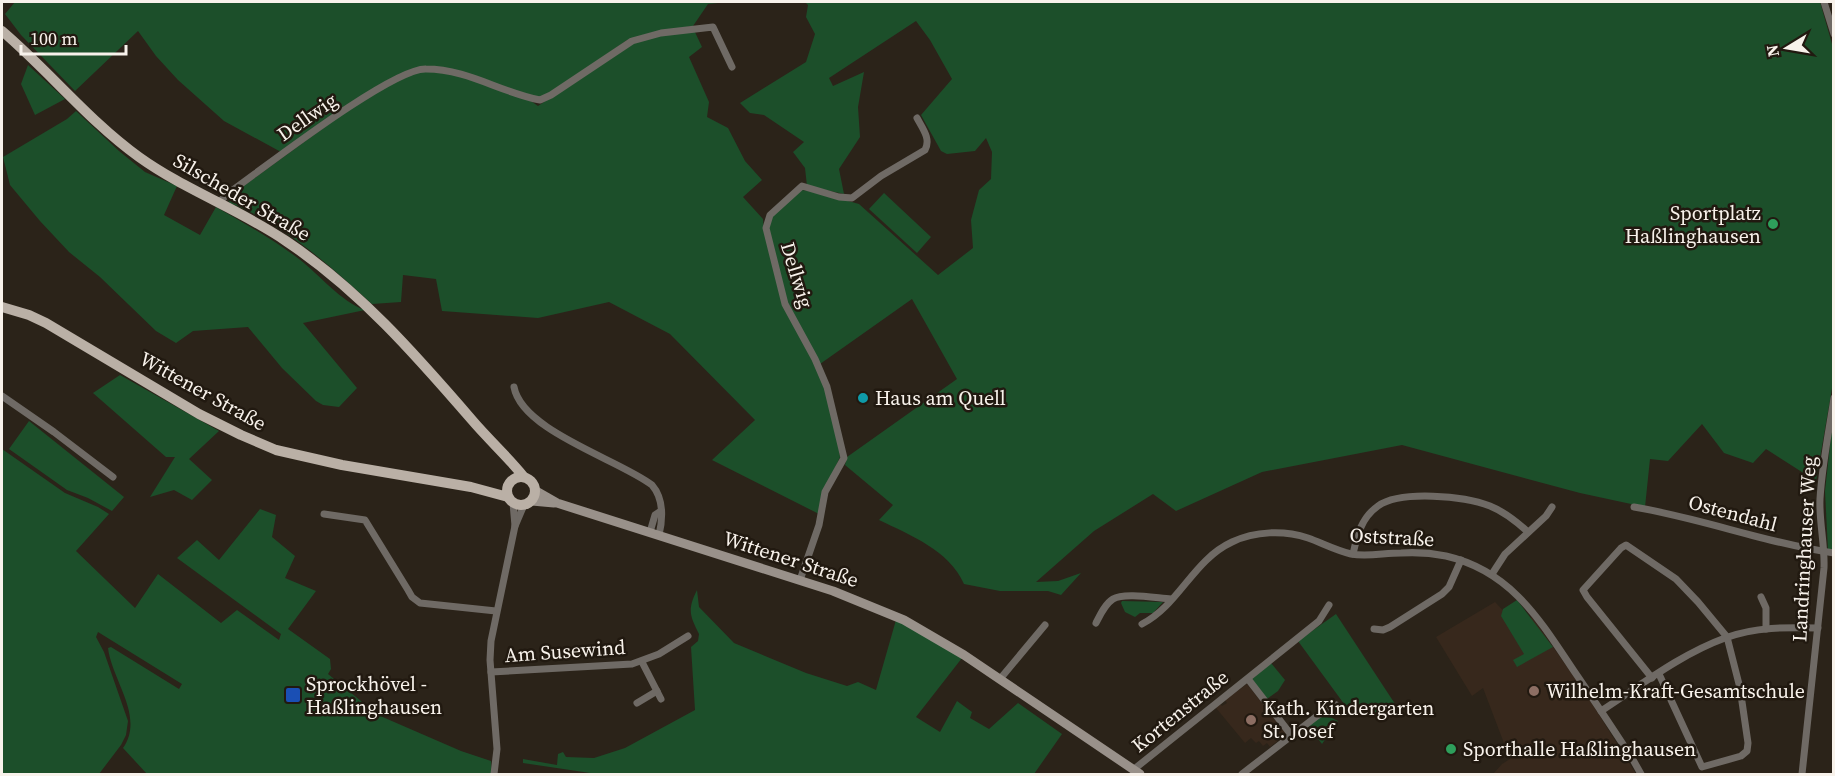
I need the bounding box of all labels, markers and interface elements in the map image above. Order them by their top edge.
scale bar [21,18,126,56]
north arrow [1757,18,1817,78]
text: 100 m [30,26,77,51]
text: N [1760,43,1784,59]
street label: Dellwig [271,86,343,148]
street label: Silscheder Straße [168,146,316,248]
place label: Sportplatz Haßlinghausen [1625,199,1761,250]
marker: Sportplatz Haßlinghausen [1766,217,1780,231]
street label: Dellwig [774,239,820,311]
street label: Wittener Straße [135,345,271,437]
place label: Haus am Quell [875,384,1006,412]
marker: Haus am Quell [856,391,870,405]
street label: Landringhauser Weg [1785,455,1823,643]
street label: Ostendahl [1685,488,1781,538]
street label: Oststraße [1349,521,1435,553]
street label: Wittener Straße [720,524,862,594]
street label: Am Susewind [504,633,627,669]
street label: Kortenstraße [1126,663,1234,759]
place label: Sprockhövel - Haßlinghausen [306,670,442,721]
place label: Wilhelm-Kraft-Gesamtschule [1546,677,1805,705]
marker: Wilhelm-Kraft-Gesamtschule [1527,684,1541,698]
marker: Sprockhövel - Haßlinghausen [284,686,302,704]
place label: Kath. Kindergarten St. Josef [1263,694,1434,745]
marker: Kath. Kindergarten St. Josef [1244,713,1258,727]
place label: Sporthalle Haßlinghausen [1463,735,1696,763]
marker: Sporthalle Haßlinghausen [1444,742,1458,756]

